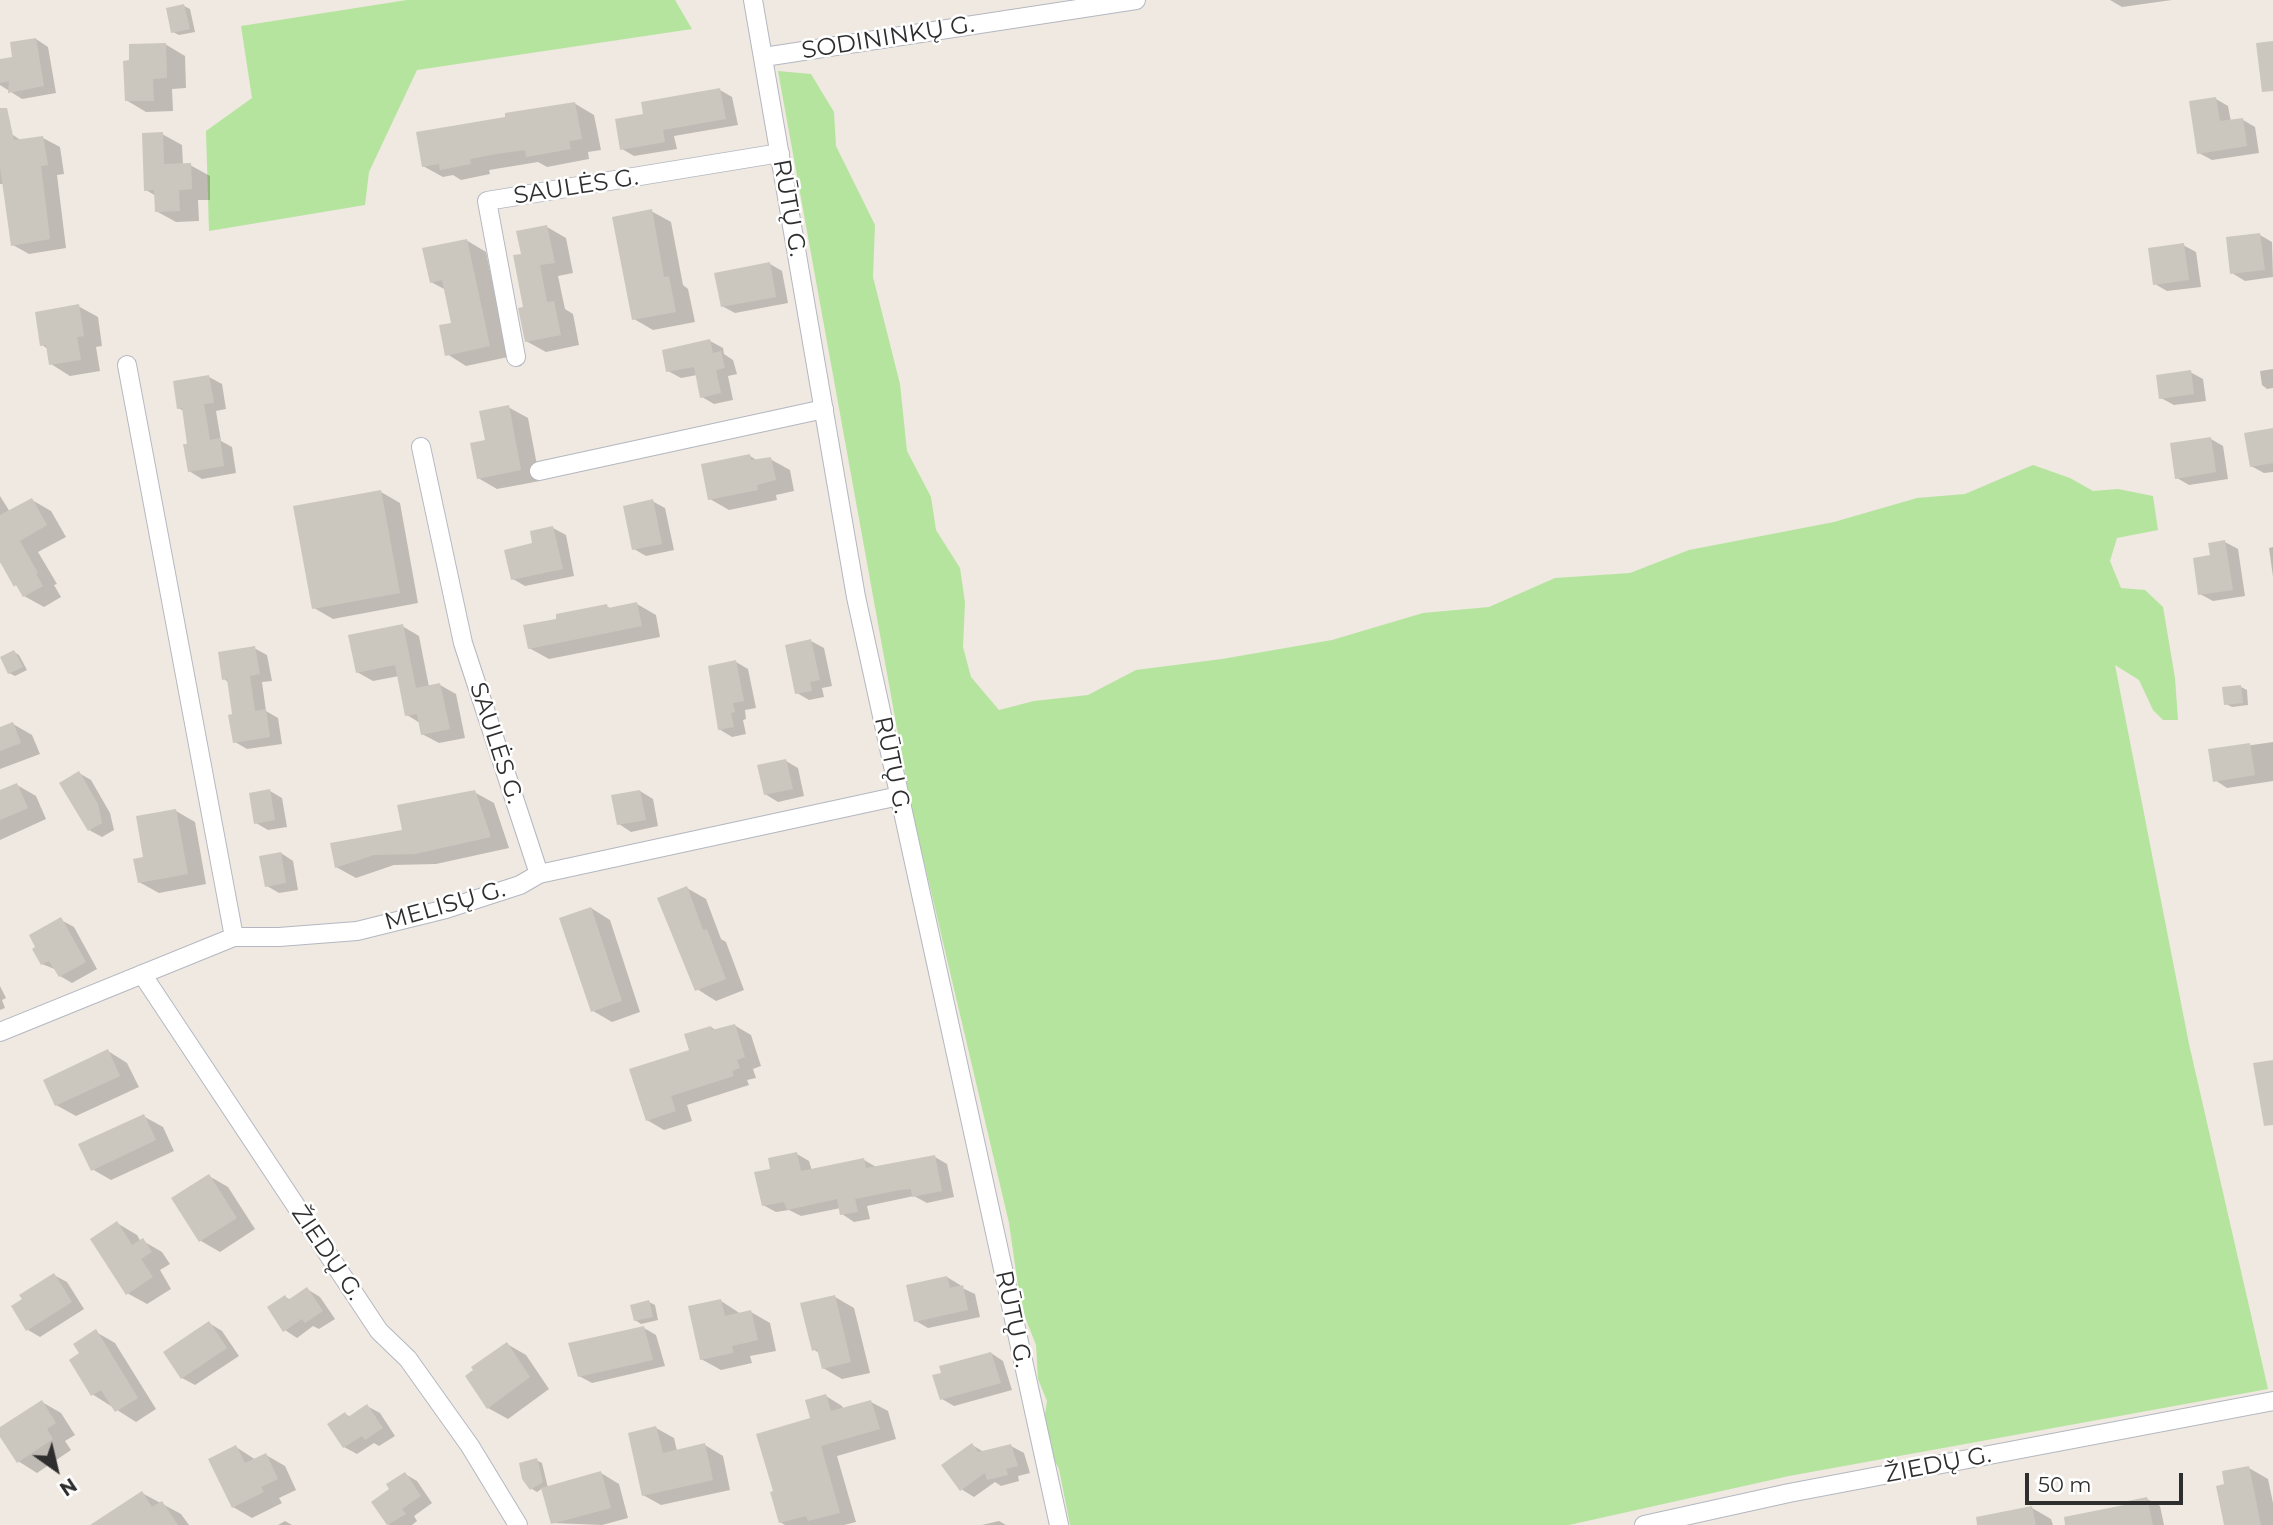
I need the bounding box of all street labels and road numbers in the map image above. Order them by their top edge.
street label: SODININKŲ G. [800,10,976,66]
street label: RŪTŲ G. [766,157,812,259]
street label: SAULĖS G. [512,163,640,211]
street label: SAULĖS G. [463,679,529,807]
street label: RŪTŲ G. [868,714,916,816]
street label: MELISŲ G. [381,875,509,937]
street label: ŽIEDŲ G. [285,1200,369,1306]
street label: RŪTŲ G. [989,1268,1037,1370]
street label: ŽIEDŲ G. [1882,1441,1994,1489]

